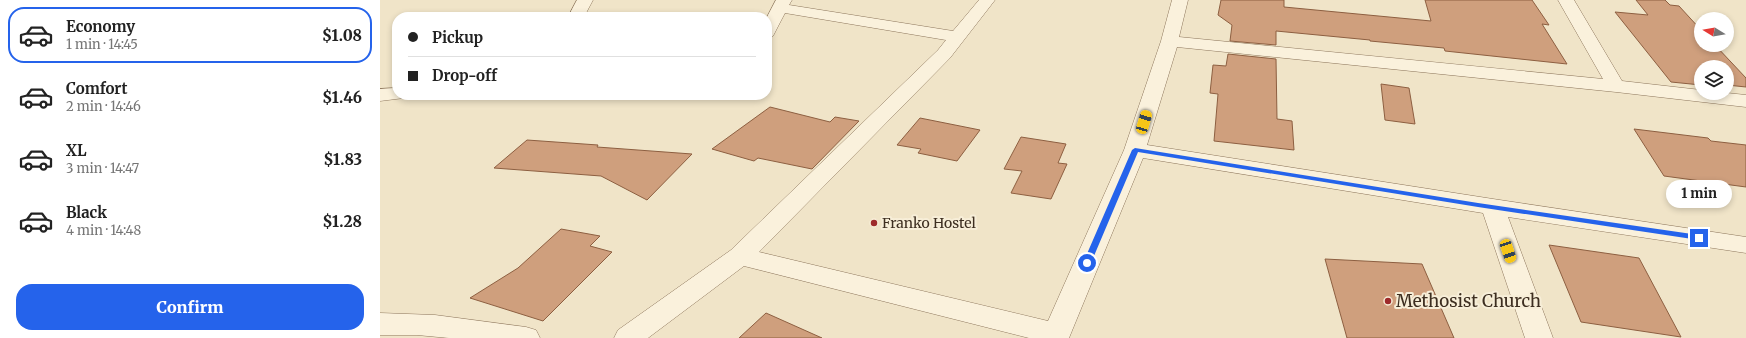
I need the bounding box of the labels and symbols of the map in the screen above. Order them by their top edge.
north arrow [1694,12,1734,52]
car [1135,109,1153,135]
callout: 1 min [1666,180,1732,208]
place label: Franko Hostel [882,214,977,232]
marker: Franko Hostel [869,218,879,228]
route end [1690,229,1708,247]
car [1498,238,1518,264]
route start [1078,254,1096,272]
place label: Methosist Church [1396,290,1541,312]
marker: Methosist Church [1383,296,1393,306]

